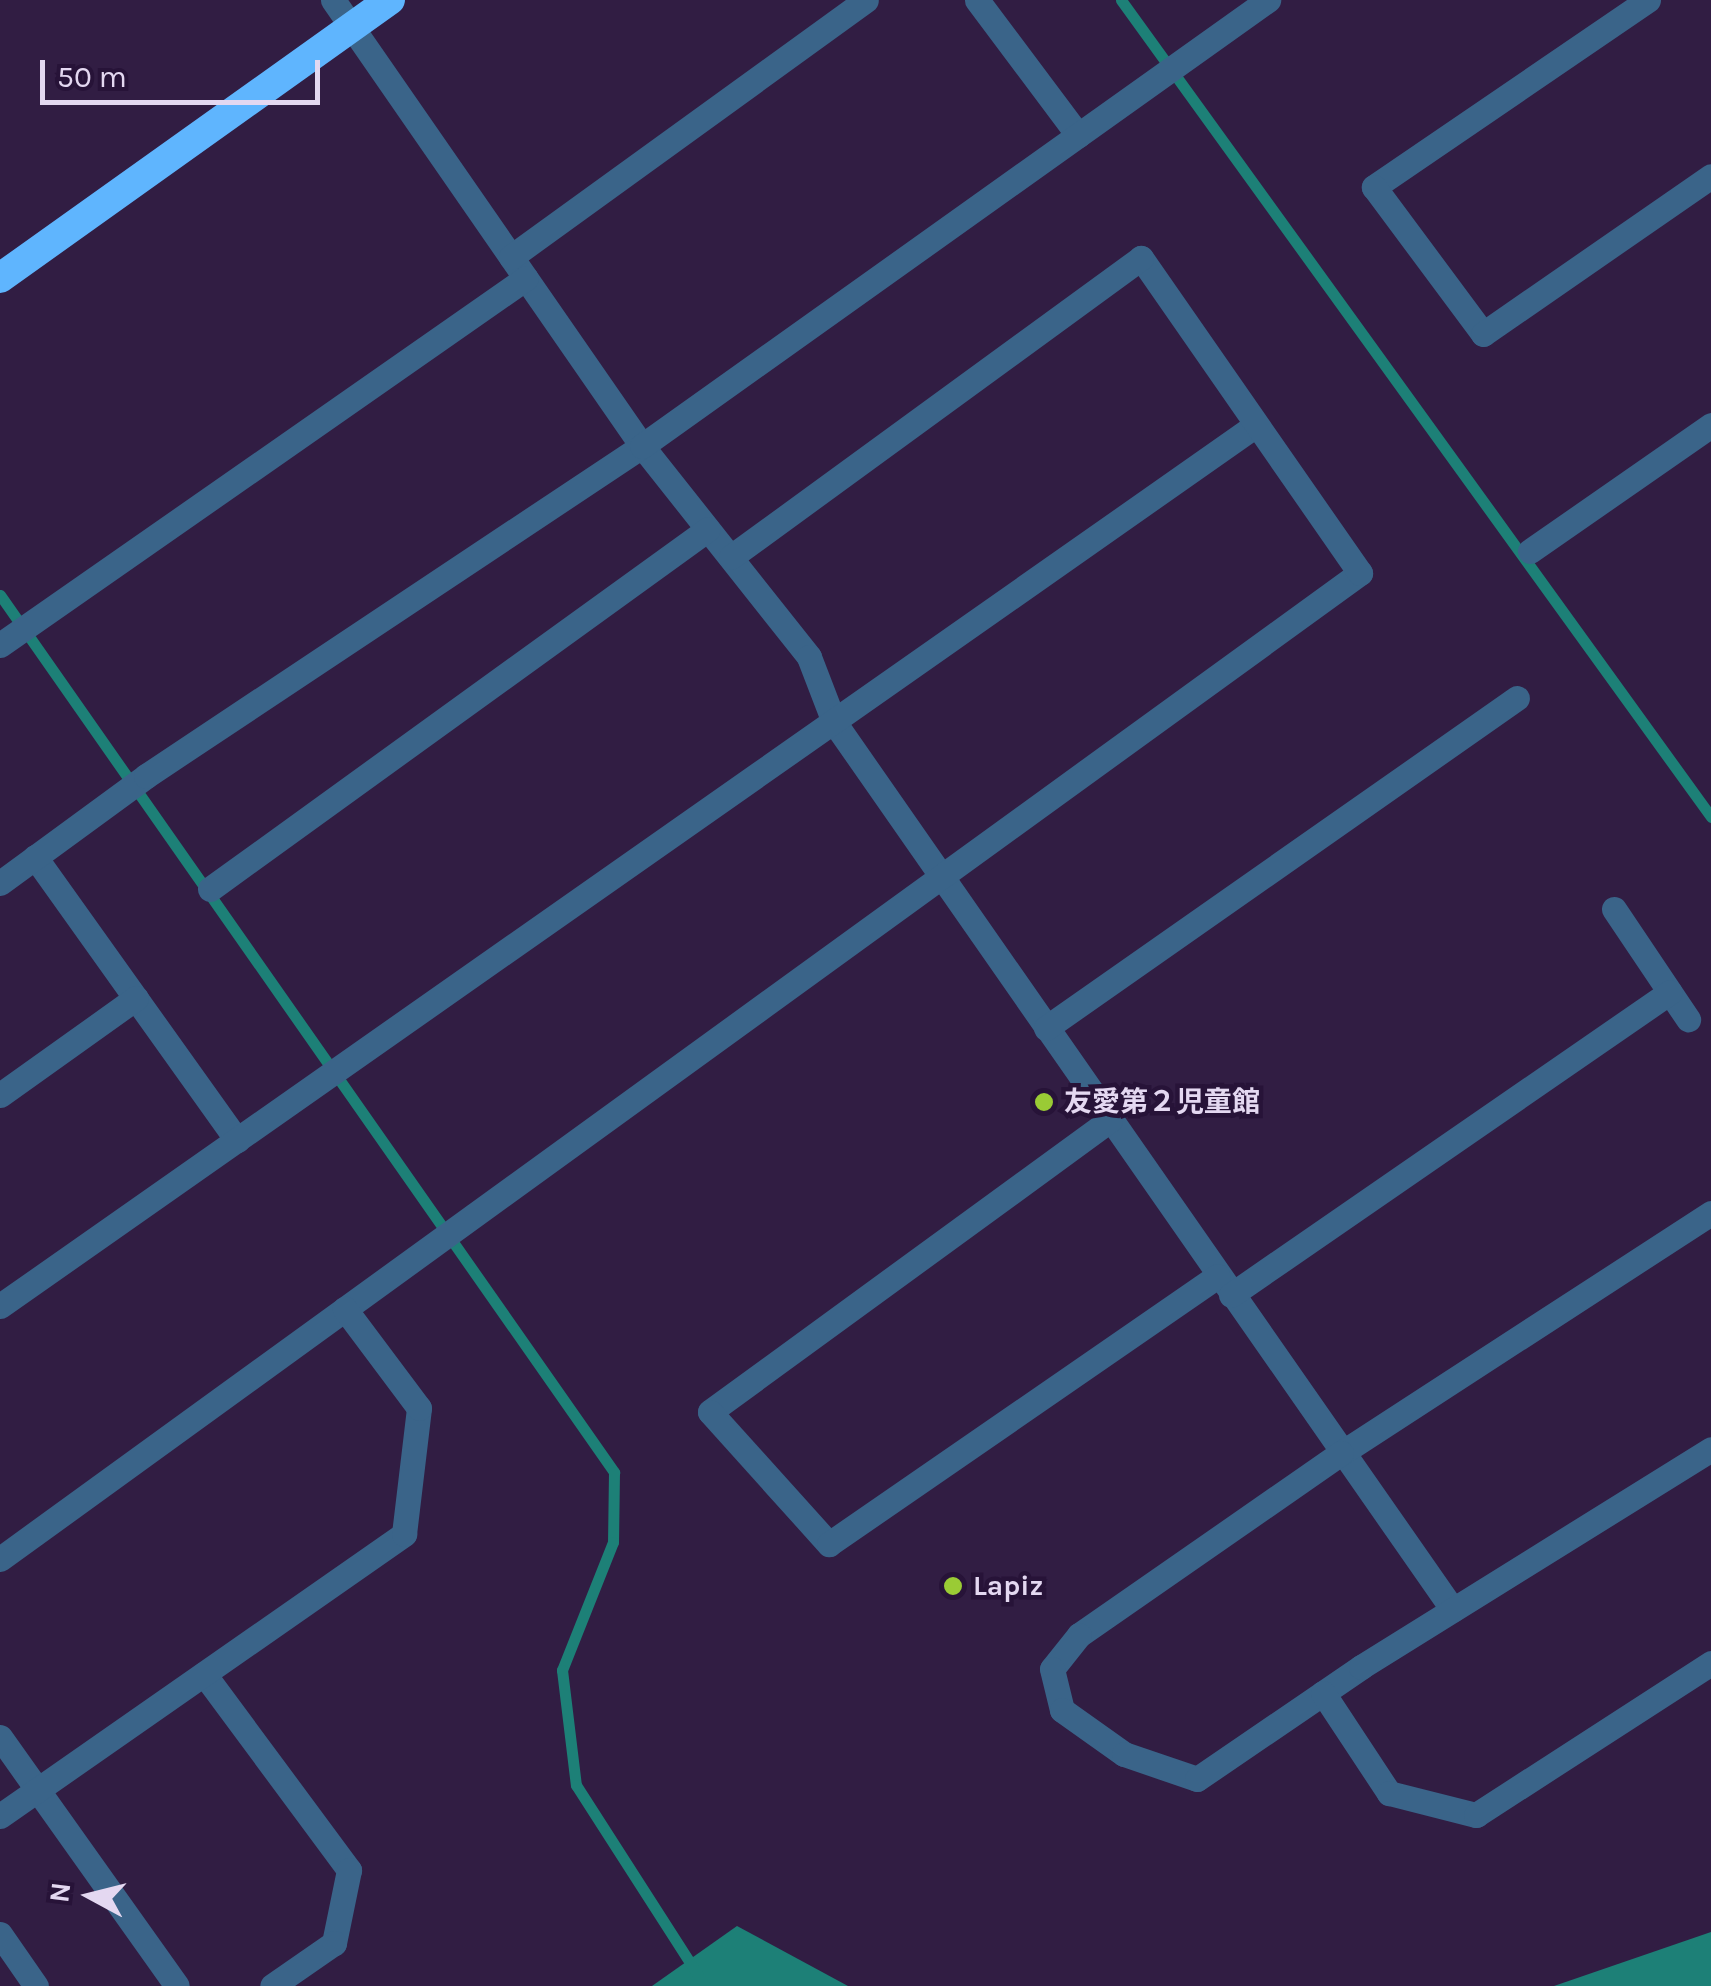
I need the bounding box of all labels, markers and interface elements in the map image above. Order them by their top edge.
scale bar [45,40,325,102]
text: 50 m [57,59,127,95]
place label: 友愛第２児童館 [1064,1085,1260,1119]
marker: 友愛第２児童館 [1033,1091,1055,1113]
place label: Lapiz [973,1569,1043,1603]
marker: Lapiz [942,1575,964,1597]
north arrow [40,1846,140,1946]
text: N [42,1880,77,1904]

